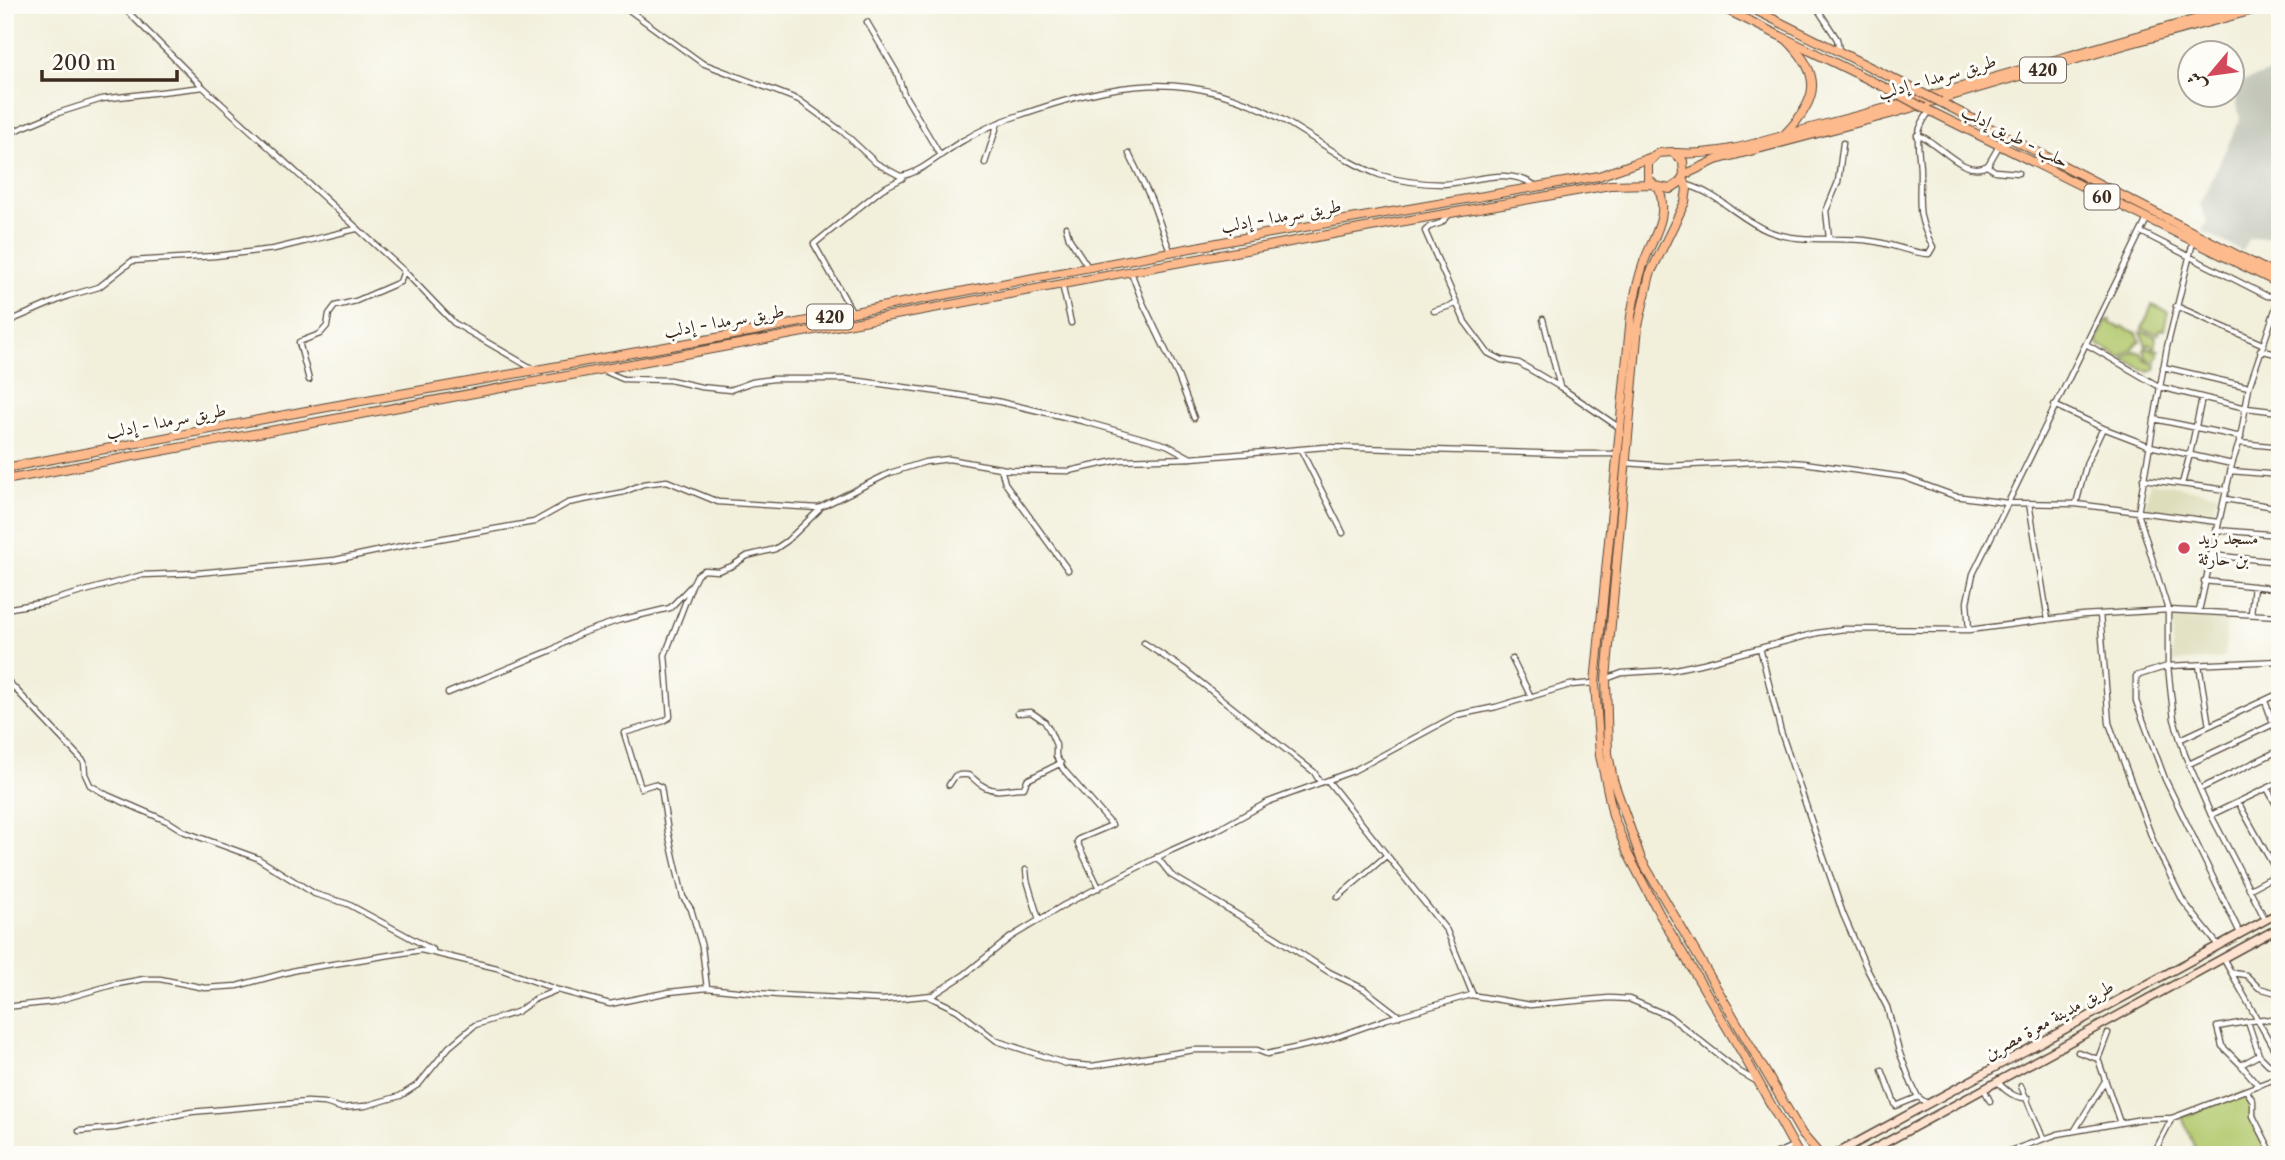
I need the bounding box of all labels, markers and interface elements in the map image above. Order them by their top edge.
scale bar [42,38,177,82]
north arrow [2176,38,2246,108]
text: 200 m [52,50,116,75]
street label: طريق سرمدا - إدلب [1875,50,1999,105]
road number: 420 [2020,58,2066,82]
text: ش [2182,68,2211,96]
street label: حلب - طريق إدلب [1957,100,2072,173]
road number: 60 [2084,184,2120,210]
street label: طريق سرمدا - إدلب [1219,195,1343,238]
street label: طريق سرمدا - إدلب [662,300,786,343]
road number: 420 [807,304,853,330]
street label: طريق سرمدا - إدلب [104,399,228,444]
place label: مسجد زيد بن حارثة [2198,527,2259,570]
marker: مسجد زيد بن حارثة [2176,540,2192,556]
street label: طريق مدينة معرة مصرين [1980,975,2118,1066]

